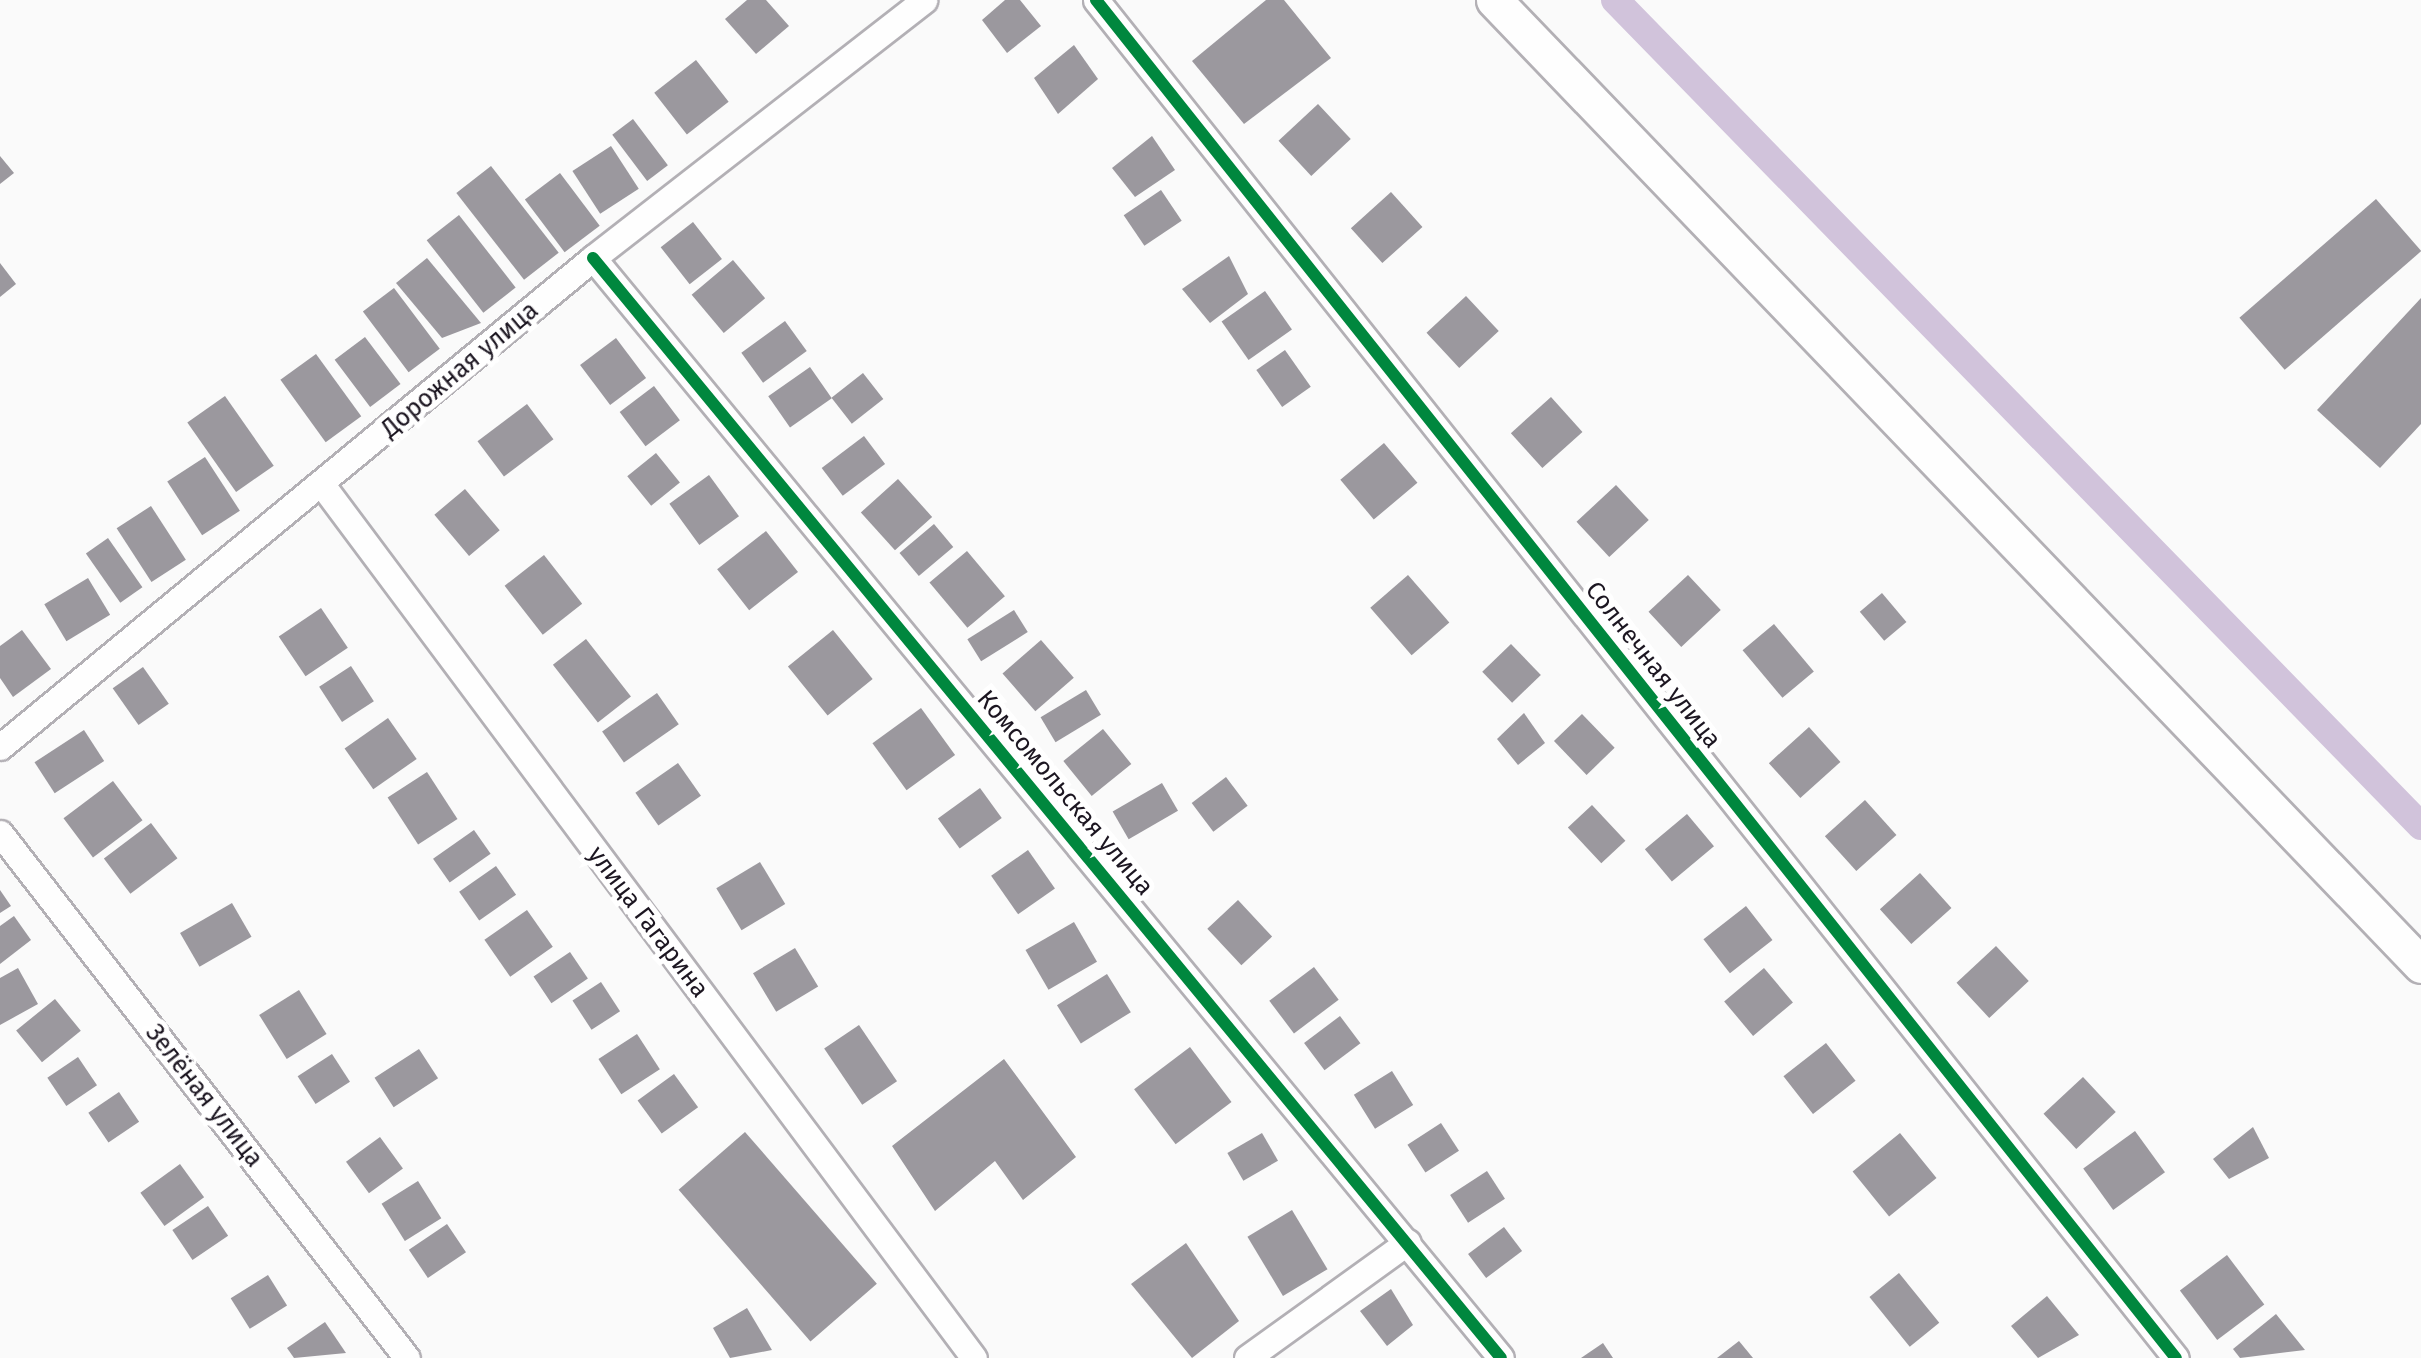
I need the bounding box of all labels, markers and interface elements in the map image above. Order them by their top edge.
street label: Дорожная улица [375,296,545,444]
street label: Солнечная улица [1579,576,1727,754]
street label: Комсомольская улица [970,684,1160,902]
street label: улица Гагарина [581,840,715,1004]
street label: Зелёная улица [139,1019,269,1173]

